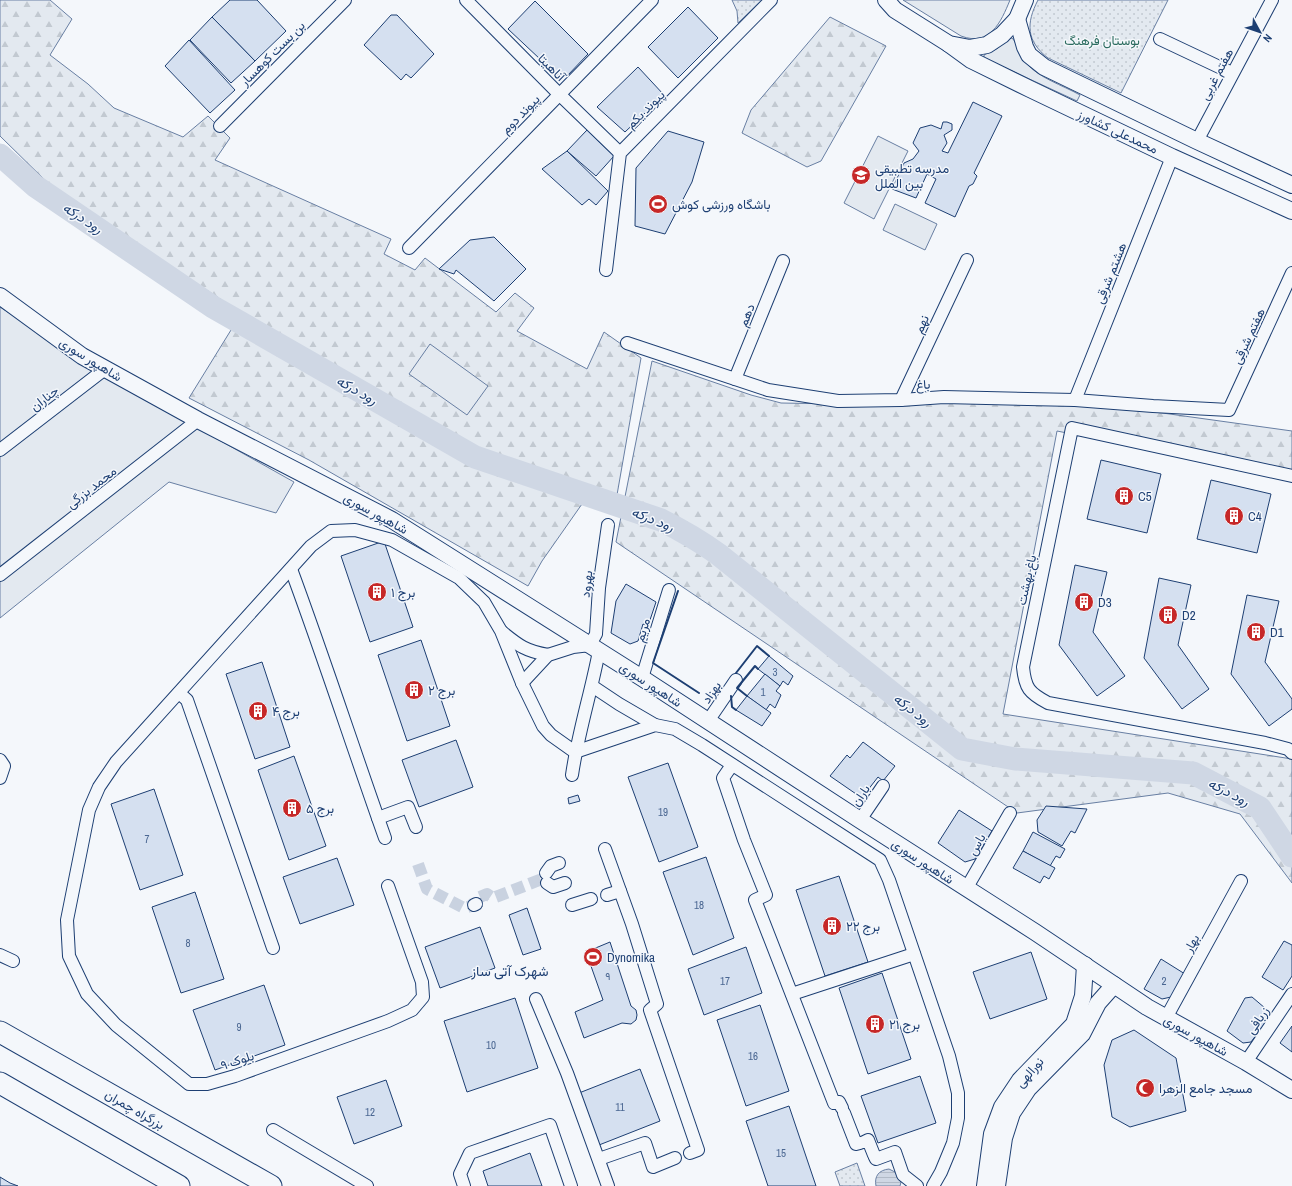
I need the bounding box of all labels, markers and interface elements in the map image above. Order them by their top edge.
north arrow [1240,12,1280,52]
street label: بن بست کوهسار [235,17,309,90]
text: N [1260,31,1275,45]
park label: بوستان فرهنگ [1064,32,1140,49]
street label: هفتم غربی [1196,45,1237,103]
street label: آناهیتا [534,50,570,85]
street label: پیوند یکم [622,86,669,133]
street label: پیوند دوم [497,91,544,139]
street label: محمدعلی کشاورز [1074,105,1161,158]
place label: مدرسه تطبیقی بین الملل [875,160,949,192]
school or university icon: مدرسه تطبیقی بین الملل [850,164,872,186]
sports icon: باشگاه ورزشی کوش [647,193,669,215]
place label: باشگاه ورزشی کوش [672,196,771,213]
water label: رود درکه [60,198,107,238]
street label: هشتم شرقی [1090,240,1130,306]
street label: دهم [734,301,759,329]
street label: هفتم شرقی [1228,305,1269,367]
street label: نهم [910,312,933,336]
street label: شاهپور سوری [56,333,125,386]
water label: رود درکه [333,371,381,409]
street label: باغ [915,375,931,394]
street label: چناران [27,382,63,416]
street label: محمد بزرگی [63,462,120,512]
building icon: C5 [1113,485,1135,507]
place label: C5 [1138,488,1152,505]
street label: شاهپور سوری [340,489,411,539]
water label: رود درکه [629,502,677,536]
building icon: C4 [1223,505,1245,527]
place label: C4 [1248,508,1262,525]
street label: باغ بهشت [1013,553,1041,607]
street label: بهرود [577,570,596,598]
building icon: برج ۱ [366,581,388,603]
place label: برج ۱ [391,584,415,602]
building icon: D3 [1073,591,1095,613]
place label: D3 [1098,594,1112,611]
building icon: D2 [1157,604,1179,626]
place label: D2 [1182,607,1196,624]
street label: مریم [631,616,654,644]
building icon: D1 [1245,621,1267,643]
place label: D1 [1270,624,1284,641]
street label: شاهپور سوری [616,658,685,712]
house number: 3 [772,665,778,679]
street label: بهزاد [698,678,725,707]
building icon: برج ۲ [403,679,425,701]
place label: برج ۲ [428,682,455,700]
house number: 1 [760,685,766,699]
water label: رود درکه [890,689,936,731]
building icon: برج ۴ [247,700,269,722]
place label: برج ۴ [272,703,300,721]
water label: رود درکه [1205,774,1253,810]
street label: باران [847,781,874,809]
building icon: برج ۵ [281,797,303,819]
place label: برج ۵ [306,800,334,818]
house number: 19 [658,805,668,819]
street label: یاس [963,830,990,858]
house number: 7 [144,832,150,846]
street label: شاهپور سوری [888,835,957,889]
house number: 18 [694,898,704,912]
building icon: برج ۲۲ [821,915,843,937]
place label: برج ۲۲ [846,918,880,936]
street label: بهار [1179,931,1203,956]
house number: 8 [185,936,191,950]
sports icon: Dynomika [582,946,604,968]
place label: Dynomika [607,949,655,966]
district label: شهرک آتی ساز [470,962,549,980]
house number: ۹ [605,969,611,983]
house number: 17 [720,974,730,988]
house number: 2 [1161,974,1167,988]
street label: زربافی [1242,1003,1273,1037]
street label: شاهپور سوری [1160,1011,1231,1061]
building icon: برج ۲۱ [864,1013,886,1035]
place label: برج ۲۱ [889,1016,920,1034]
house number: 9 [236,1020,242,1034]
house number: 10 [486,1038,496,1052]
street label: بلوک ۹ [218,1047,256,1074]
house number: 16 [748,1049,758,1063]
street label: نورالهی [1011,1053,1048,1091]
mosque icon: مسجد جامع الزهرا [1134,1077,1156,1099]
place label: مسجد جامع الزهرا [1159,1080,1252,1098]
street label: بزرگراه چمران [101,1086,168,1134]
house number: 11 [615,1100,625,1114]
house number: 12 [365,1105,375,1119]
house number: 15 [776,1146,786,1160]

